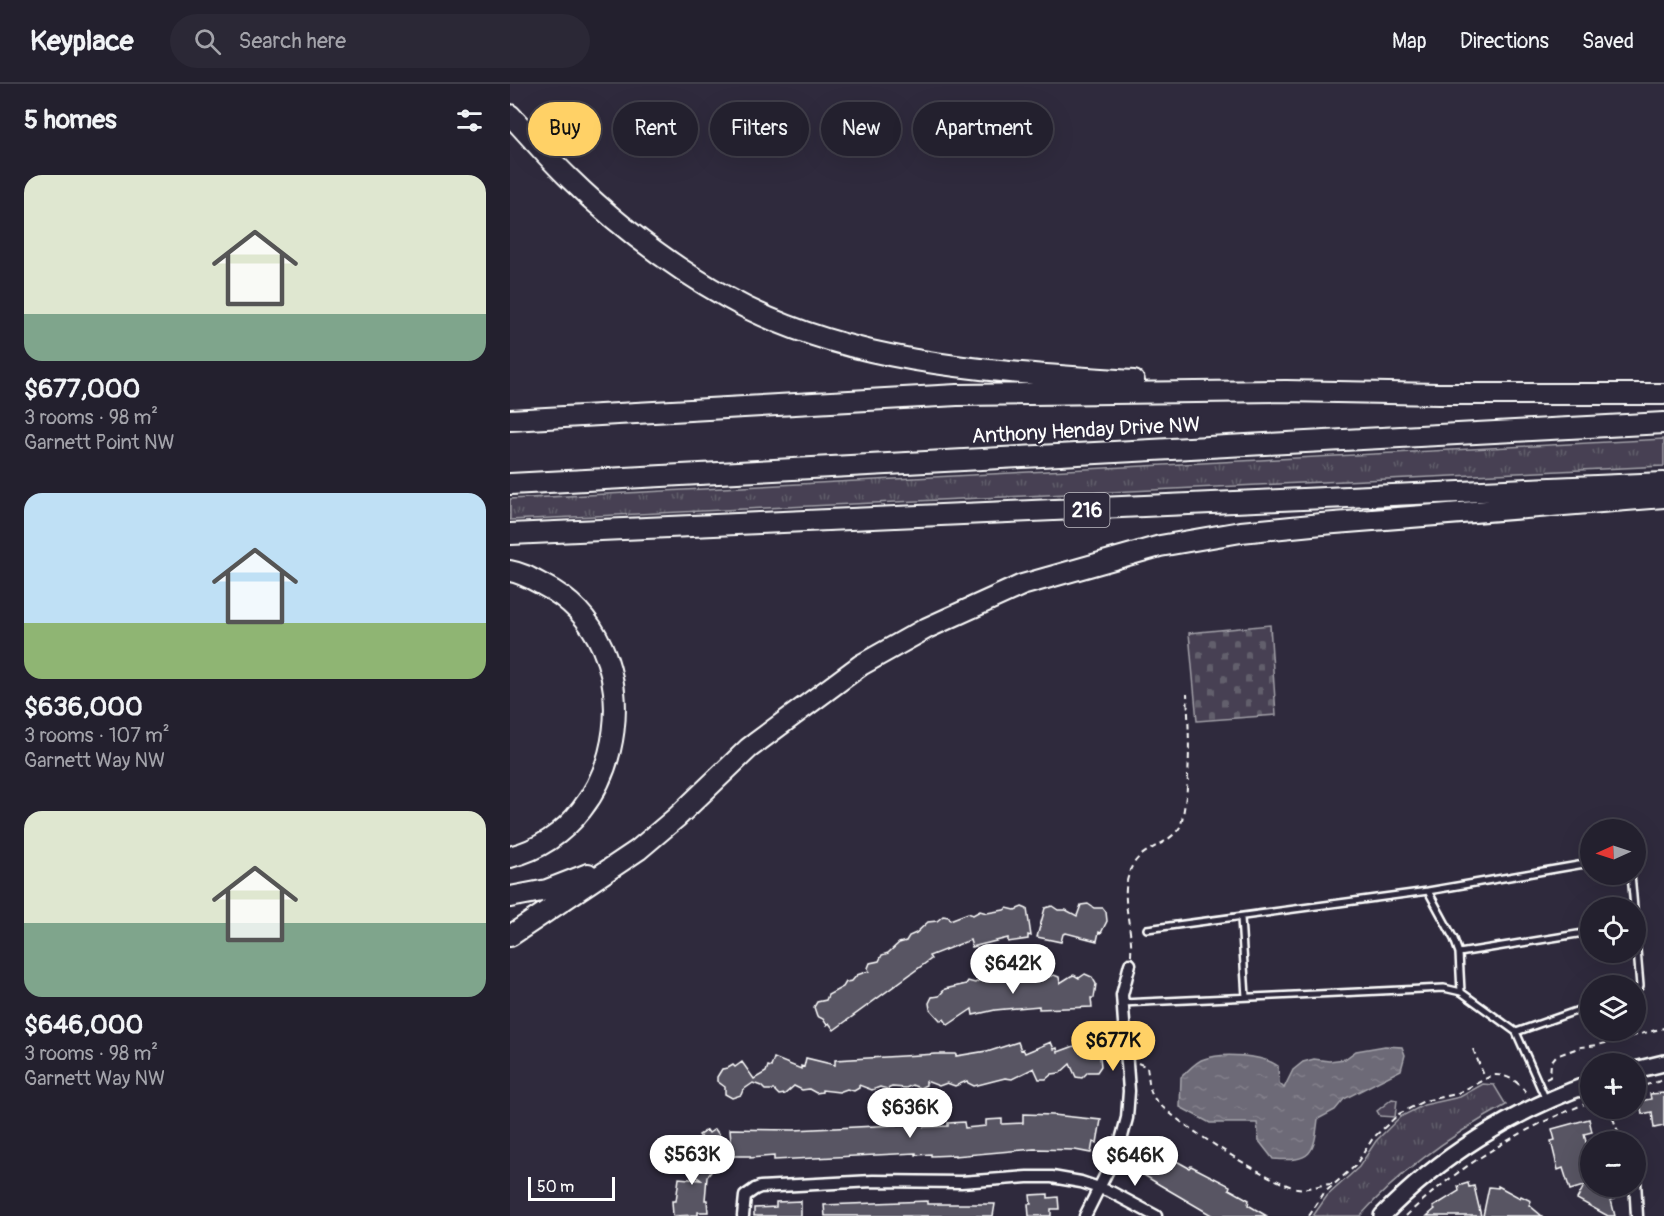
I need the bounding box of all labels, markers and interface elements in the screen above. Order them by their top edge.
search box [170,14,590,68]
text: Keyplace [30,24,134,59]
icon: search [191,25,224,58]
text: Search here [239,27,346,55]
text: Map [1392,28,1427,55]
text: Directions [1460,28,1549,55]
text: Saved [1582,28,1634,55]
chip: Buy [528,102,601,156]
chip: Rent [613,102,698,156]
chip: Filters [710,102,809,156]
chip: New [821,102,901,156]
chip: Apartment [913,102,1053,156]
text: 5 homes [24,104,117,136]
icon: filters [453,104,486,137]
icon: home [201,214,309,322]
text: $677,000 [24,373,140,405]
text: 3 rooms · 98 m² [24,405,158,430]
street label: Anthony Henday Drive NW [971,411,1201,450]
text: Garnett Point NW [24,430,175,455]
road number: 216 [1064,493,1110,527]
icon: home [201,532,309,640]
text: $636,000 [24,691,143,723]
text: 3 rooms · 107 m² [24,723,170,748]
text: Garnett Way NW [24,748,165,773]
north arrow [1580,819,1646,885]
map controls [1580,819,1646,1197]
icon: home [201,850,309,958]
button: locate [1580,897,1646,963]
pin: $642K [971,944,1055,995]
text: $642K [984,951,1042,976]
button: layers [1580,975,1646,1041]
text: $646,000 [24,1009,143,1041]
pin: $677K [1071,1021,1155,1072]
text: $677K [1085,1028,1141,1053]
text: 3 rooms · 98 m² [24,1041,158,1066]
button: + [1580,1053,1646,1119]
text: Garnett Way NW [24,1066,165,1091]
pin: $636K [868,1088,952,1139]
text: $636K [881,1095,939,1120]
button: − [1580,1131,1646,1197]
pin: $563K [650,1135,734,1186]
pin: $646K [1093,1136,1177,1187]
text: $563K [664,1142,720,1167]
text: $646K [1106,1143,1164,1168]
scale bar [528,1174,615,1202]
text: 50 m [537,1177,574,1197]

